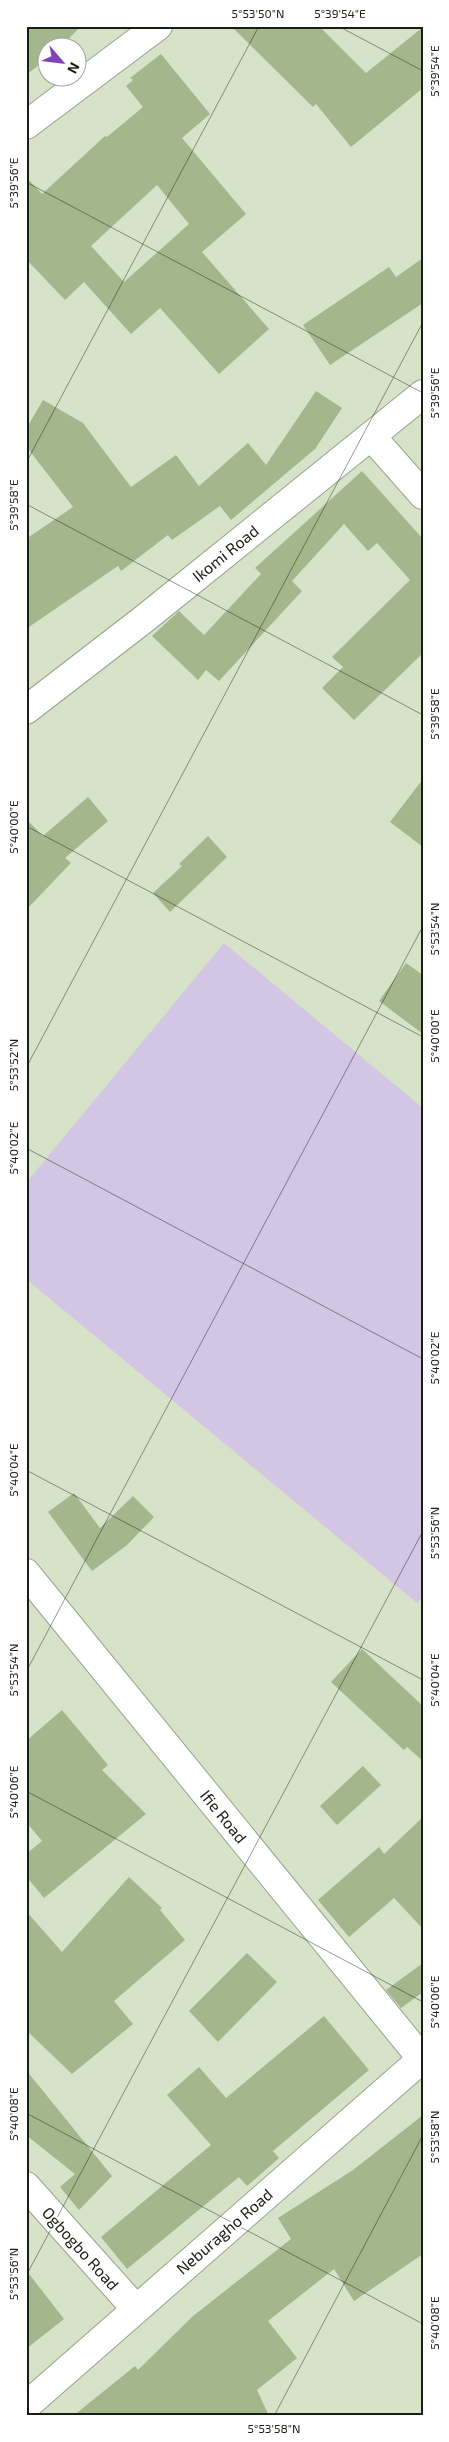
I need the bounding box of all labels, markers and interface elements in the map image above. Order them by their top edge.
text: 5°53'50"N [232,6,284,20]
text: 5°39'54"E [314,6,366,20]
north arrow [38,38,88,88]
text: 5°39'54"E [427,45,441,97]
text: N [64,60,84,77]
text: 5°39'56"E [6,157,20,209]
text: 5°39'56"E [427,367,441,419]
text: 5°39'58"E [6,479,20,531]
street label: Ikomi Road [188,521,262,585]
text: 5°39'58"E [427,688,441,740]
text: 5°40'00"E [6,800,20,854]
text: 5°53'54"N [427,903,441,955]
text: 5°40'00"E [427,1009,441,1063]
text: 5°53'52"N [6,1039,20,1091]
text: 5°40'02"E [6,1121,20,1174]
text: 5°40'02"E [427,1331,441,1384]
text: 5°40'04"E [6,1443,20,1497]
text: 5°53'56"N [427,1507,441,1559]
text: 5°53'54"N [6,1644,20,1696]
text: 5°40'04"E [427,1653,441,1707]
text: 5°40'06"E [6,1765,20,1818]
street label: Ifie Road [197,1786,251,1846]
text: 5°40'06"E [427,1975,441,2028]
text: 5°40'08"E [6,2087,20,2141]
text: 5°53'58"N [427,2111,441,2163]
street label: Neburagho Road [172,2184,276,2278]
street label: Ogbogbo Road [39,2202,123,2294]
text: 5°53'56"N [6,2248,20,2300]
text: 5°40'08"E [427,2296,441,2350]
text: 5°53'58"N [248,2421,300,2435]

